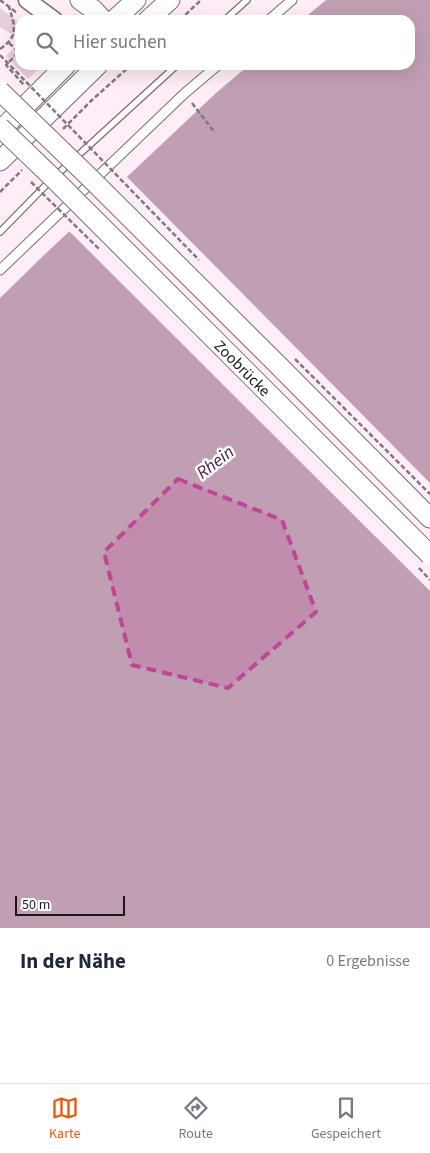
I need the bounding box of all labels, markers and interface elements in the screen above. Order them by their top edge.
search box [15,15,415,70]
icon: search [33,29,61,57]
text: Hier suchen [73,29,167,56]
street label: Zoobrücke [209,335,275,402]
water label: Rhein [191,440,239,485]
scale bar [15,893,125,916]
text: 50 m [22,895,50,915]
text: In der Nähe [20,946,126,976]
text: 0 Ergebnisse [326,950,410,972]
tab: Karte [49,1094,80,1144]
tab: Route [178,1094,213,1144]
tab: Gespeichert [311,1094,381,1144]

